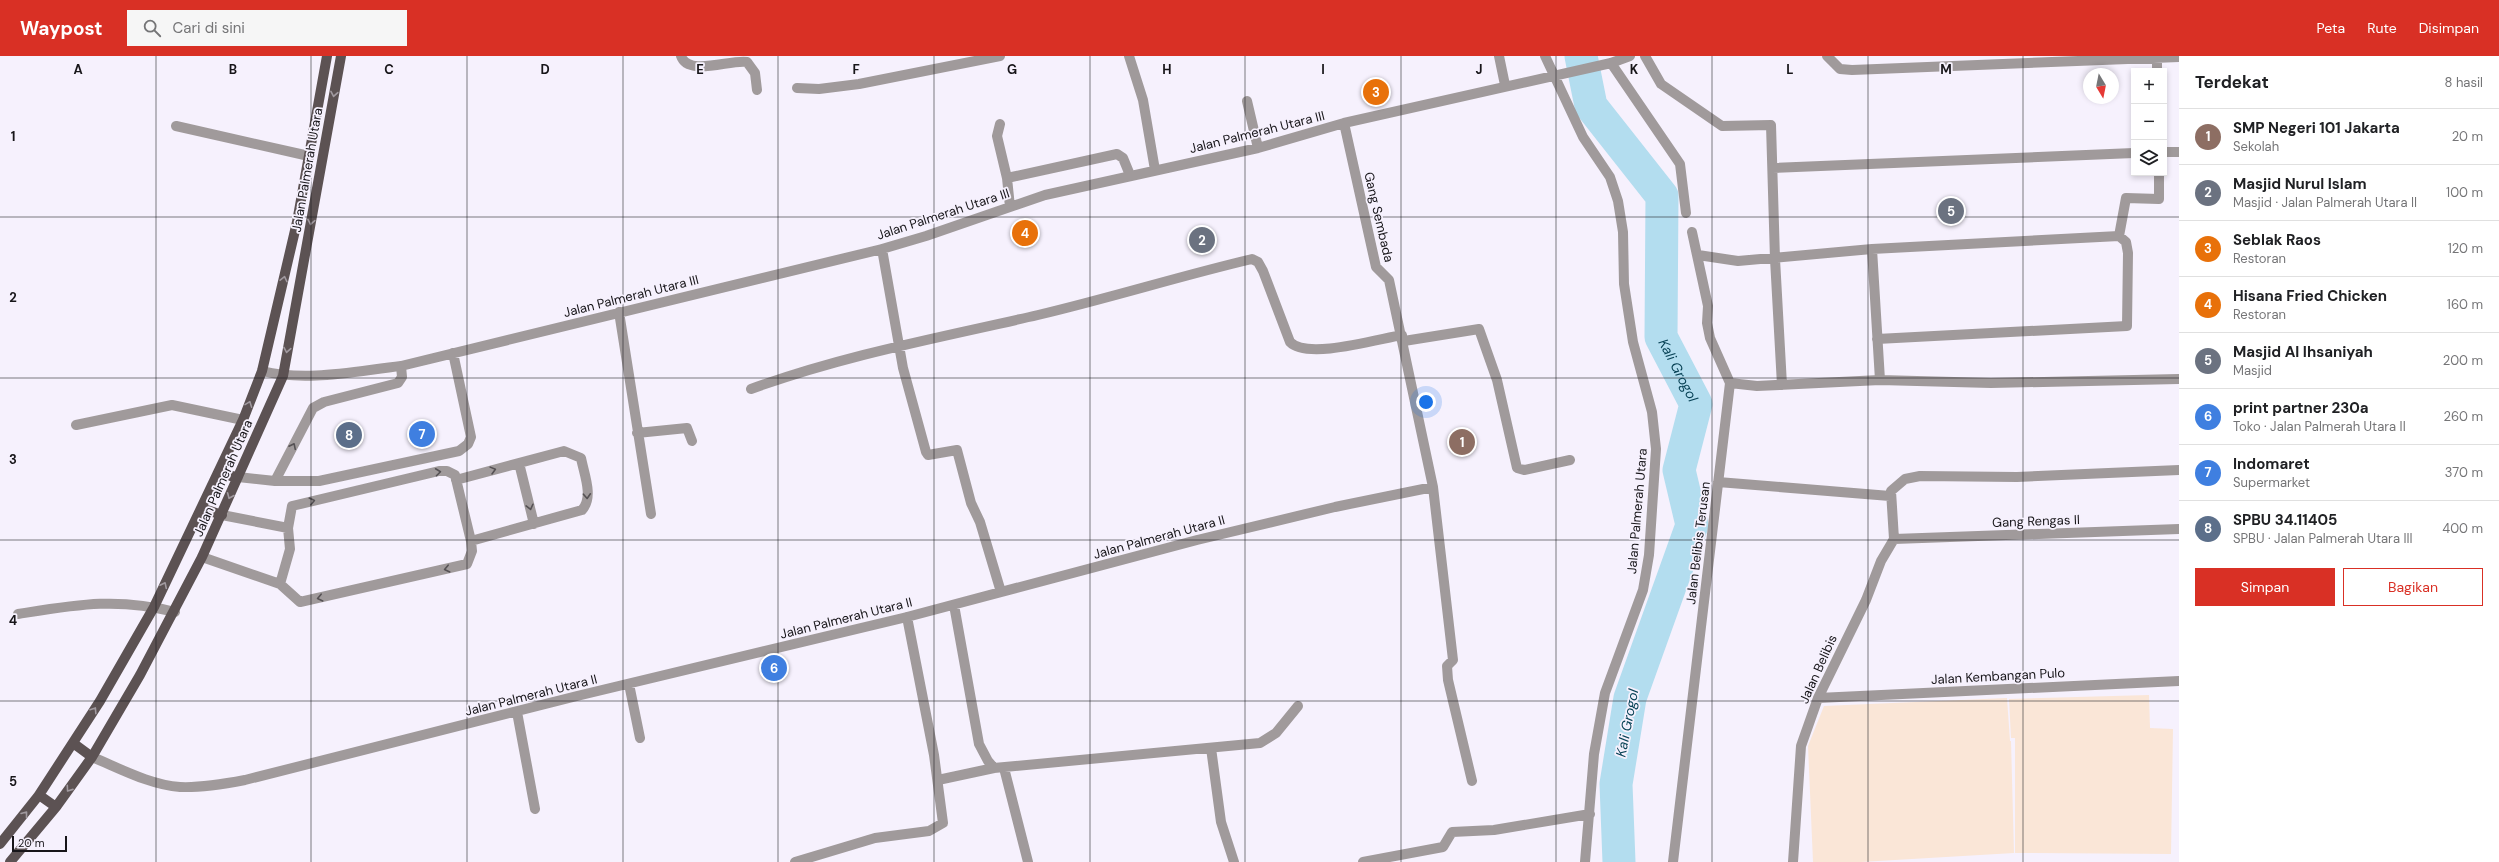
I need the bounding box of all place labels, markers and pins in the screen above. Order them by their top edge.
pin: 3 [1363,77,1389,107]
pin: 5 [1938,196,1964,226]
pin: 4 [1012,218,1038,248]
pin: 2 [1189,225,1215,255]
pin: 7 [409,419,435,449]
pin: 8 [336,420,362,450]
pin: 1 [1449,427,1475,457]
pin: 6 [761,653,787,683]

